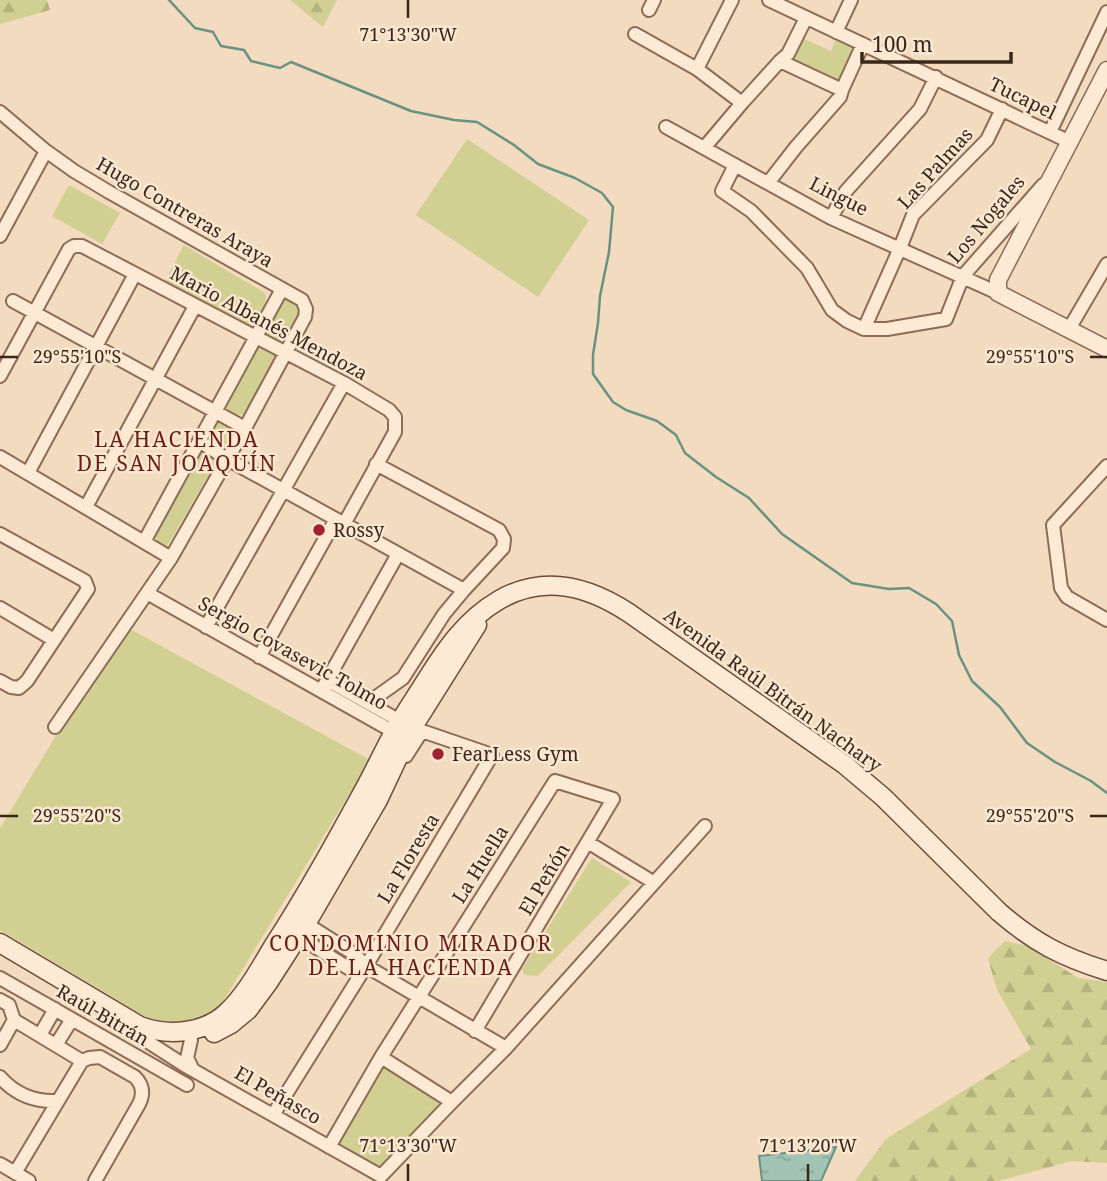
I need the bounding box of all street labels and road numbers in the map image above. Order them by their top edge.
street label: Tucapel [985,71,1061,125]
street label: Las Palmas [891,122,979,214]
street label: Hugo Contreras Araya [92,151,278,273]
street label: Lingue [805,170,873,222]
street label: Los Nogales [942,170,1030,268]
street label: Mario Albanés Mendoza [166,260,372,386]
street label: Sergio Covasevic Tolmo [194,590,392,716]
street label: Avenida Raúl Bitrán Nachary [659,602,888,778]
street label: La Floresta [371,808,445,908]
street label: La Huella [446,820,514,908]
street label: El Peñón [512,838,576,920]
street label: Raúl Bitrán [52,978,154,1052]
street label: El Peñasco [230,1060,326,1130]

